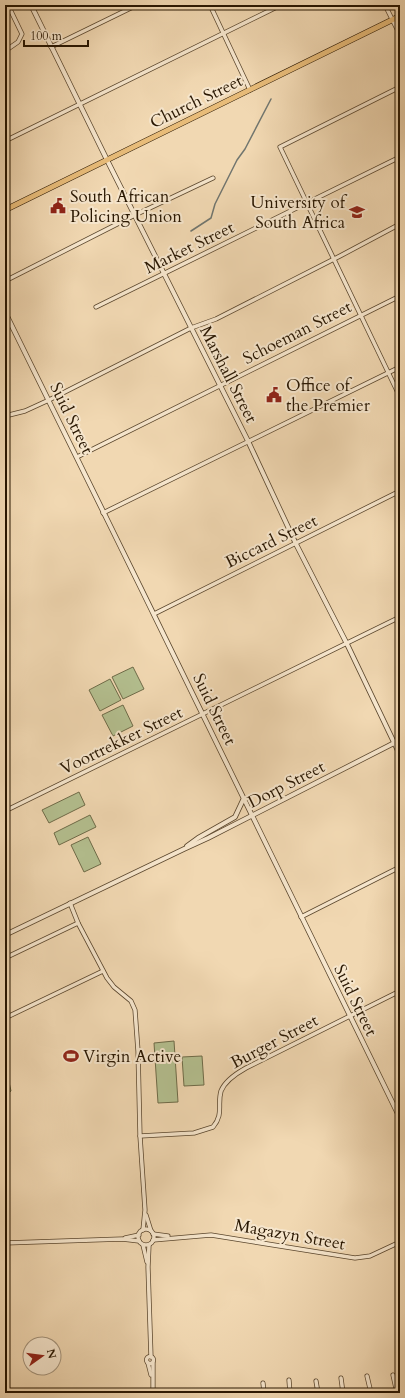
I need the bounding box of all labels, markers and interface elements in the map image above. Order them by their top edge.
scale bar [24,22,88,48]
text: 100 m [30,28,63,44]
street label: Church Street [146,69,247,134]
place label: South African Policing Union [70,185,182,228]
place label: University of South Africa [250,191,348,234]
public building icon: South African Policing Union [49,197,67,215]
school or university icon: University of South Africa [348,203,366,221]
street label: Market Street [140,216,239,279]
street label: Schoeman Street [239,295,356,370]
street label: Marshall Street [194,322,263,427]
place label: Office of the Premier [286,374,371,417]
street label: Suid Street [44,379,99,458]
public building icon: Office of the Premier [265,386,283,404]
street label: Biccard Street [221,509,322,574]
street label: Suid Street [187,670,242,749]
street label: Voortrekker Street [56,700,187,780]
street label: Dorp Street [244,755,329,814]
street label: Suid Street [328,961,383,1040]
street label: Burger Street [226,1008,323,1074]
place label: Virgin Active [83,1045,181,1068]
sports icon: Virgin Active [62,1047,80,1065]
street label: Magazyn Street [233,1213,348,1256]
north arrow [22,1336,62,1376]
text: N [43,1347,60,1361]

